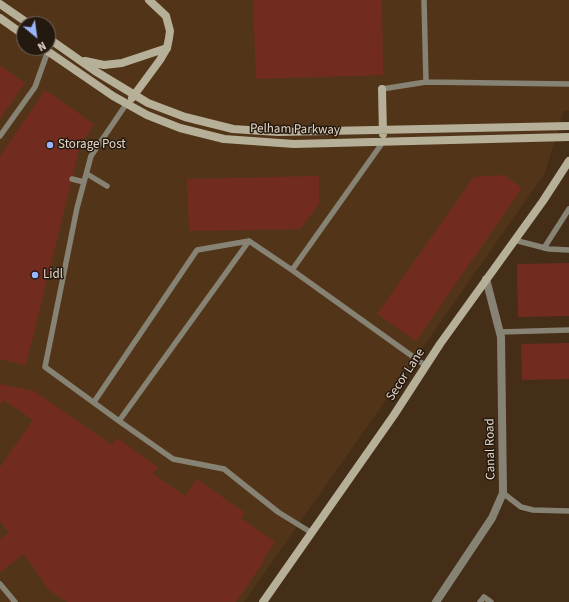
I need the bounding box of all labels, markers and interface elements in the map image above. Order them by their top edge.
north arrow [16,16,56,56]
text: N [35,38,48,54]
street label: Pelham Parkway [250,121,340,139]
place label: Storage Post [58,137,126,153]
marker: Storage Post [45,140,55,150]
place label: Lidl [43,267,63,283]
marker: Lidl [30,270,40,280]
street label: Secor Lane [383,346,429,404]
street label: Canal Road [483,418,499,480]

